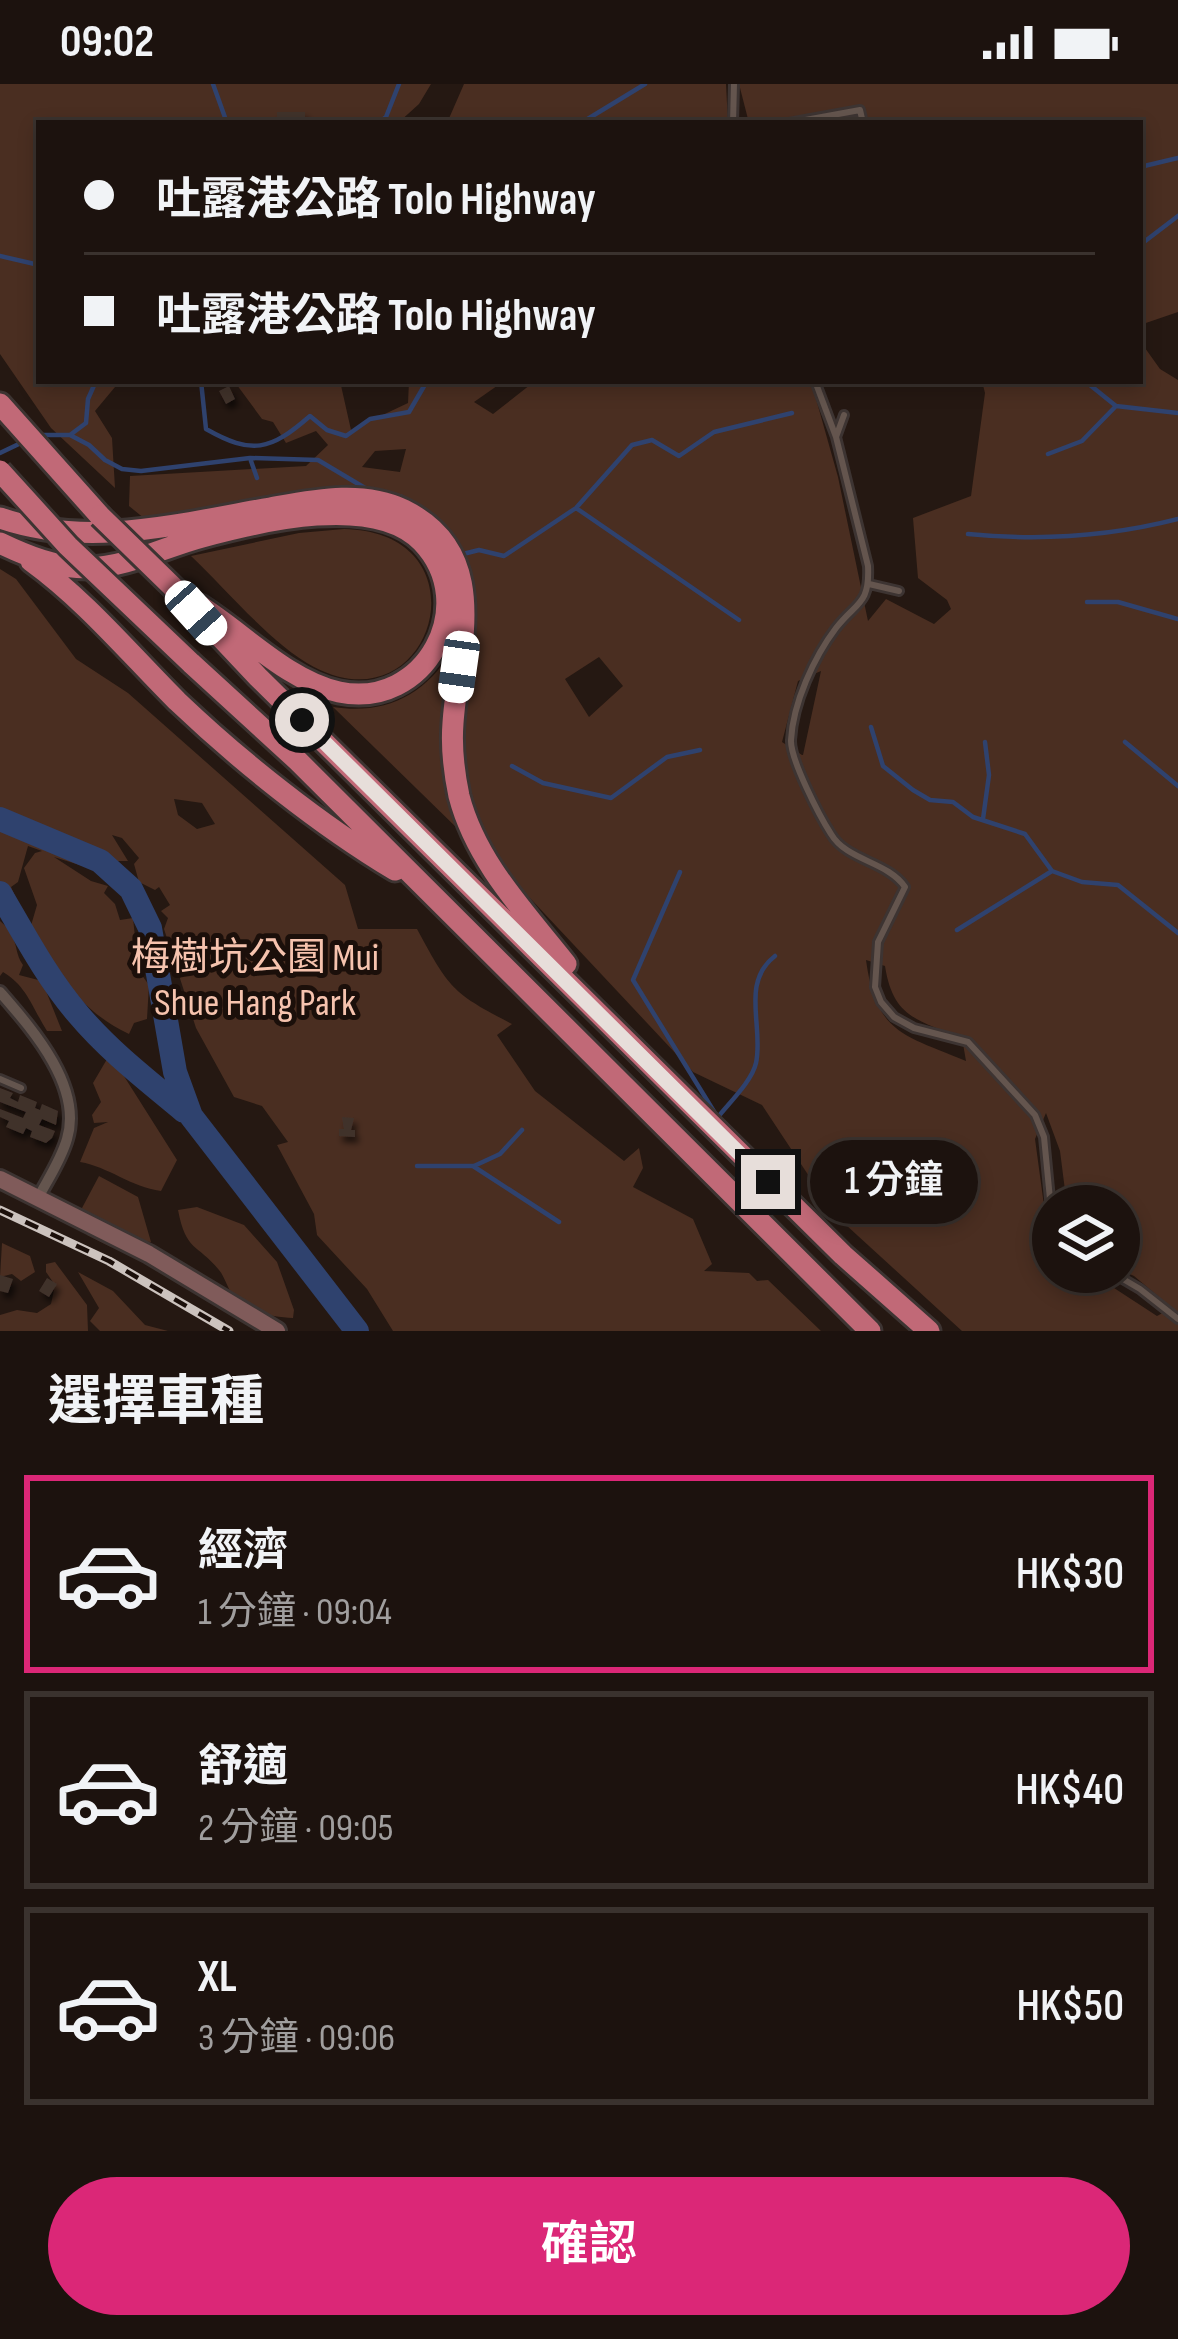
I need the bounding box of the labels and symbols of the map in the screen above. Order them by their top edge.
car [159,574,233,652]
car [436,629,482,705]
route start [275,693,329,747]
park label: 梅樹坑公園 Mui Shue Hang Park [131,935,379,1027]
callout: 1 分鐘 [810,1140,978,1224]
route end [741,1155,795,1209]

